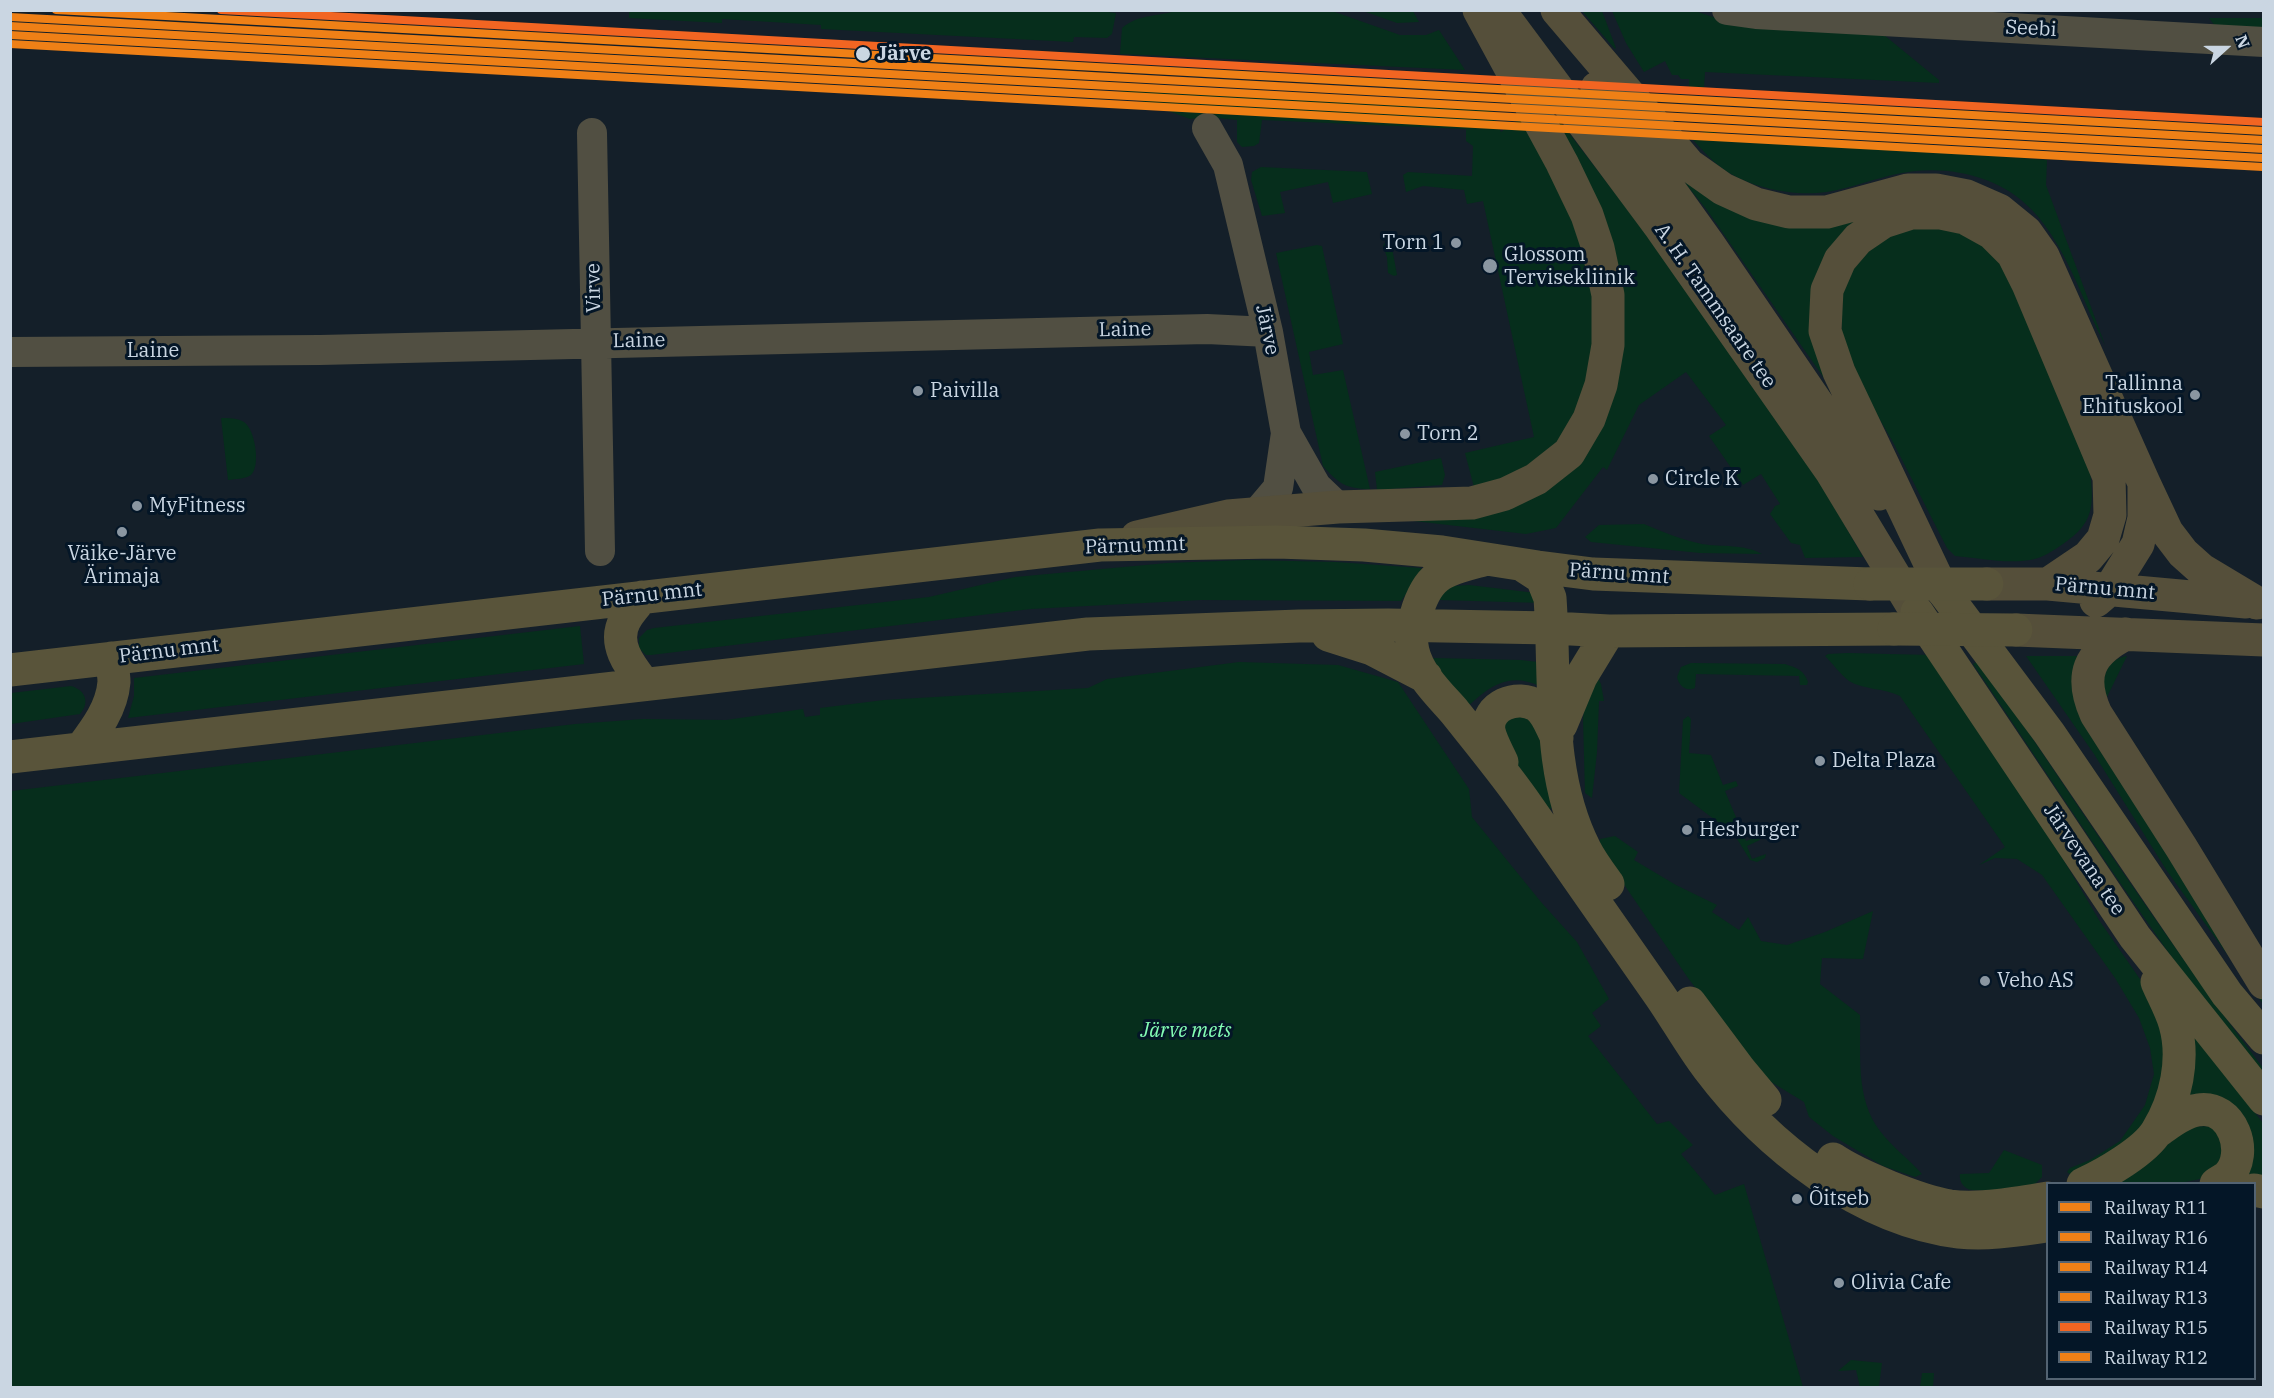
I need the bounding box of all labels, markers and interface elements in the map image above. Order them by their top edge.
street label: Seebi [2005,16,2057,42]
north arrow [2196,18,2256,78]
text: N [2231,32,2254,51]
place label: Järve [877,42,931,66]
marker: Järve [854,45,872,63]
street label: A. H. Tammsaare tee [1649,219,1781,393]
place label: Torn 1 [1382,231,1444,255]
marker: Torn 1 [1449,236,1463,250]
place label: Glossom Tervisekliinik [1504,243,1635,290]
marker: Glossom Tervisekliinik [1481,257,1499,275]
street label: Virve [582,263,606,313]
street label: Järve [1250,303,1284,357]
street label: Laine [1098,318,1152,342]
street label: Laine [612,329,666,353]
street label: Laine [127,339,179,363]
place label: Tallinna Ehituskool [2082,372,2183,419]
place label: Paivilla [930,379,999,403]
marker: Paivilla [911,384,925,398]
marker: Tallinna Ehituskool [2188,388,2202,402]
place label: Torn 2 [1417,422,1479,446]
marker: Torn 2 [1398,427,1412,441]
place label: Circle K [1665,467,1739,491]
marker: Circle K [1646,472,1660,486]
place label: MyFitness [149,494,245,518]
marker: MyFitness [130,499,144,513]
marker: Väike-Järve Ärimaja [115,525,129,539]
street label: Pärnu mnt [1084,532,1186,560]
place label: Väike-Järve Ärimaja [67,542,177,589]
street label: Pärnu mnt [1568,559,1670,589]
street label: Pärnu mnt [2054,573,2156,605]
street label: Pärnu mnt [601,578,703,612]
street label: Pärnu mnt [118,633,220,669]
place label: Delta Plaza [1832,749,1936,773]
marker: Delta Plaza [1813,754,1827,768]
street label: Järvevana tee [2038,800,2130,920]
place label: Hesburger [1699,818,1799,842]
marker: Hesburger [1680,823,1694,837]
place label: Veho AS [1997,969,2074,993]
marker: Veho AS [1978,974,1992,988]
park label: Järve mets [1140,1019,1232,1043]
legend [2046,1182,2256,1380]
place label: Õitseb [1809,1187,1869,1211]
marker: Õitseb [1790,1192,1804,1206]
text: Railway R11 [2104,1196,2208,1219]
text: Railway R16 [2104,1226,2208,1249]
text: Railway R14 [2104,1256,2208,1279]
place label: Olivia Cafe [1851,1271,1951,1295]
marker: Olivia Cafe [1832,1276,1846,1290]
text: Railway R13 [2104,1286,2208,1309]
text: Railway R15 [2104,1316,2208,1339]
text: Railway R12 [2104,1346,2208,1369]

